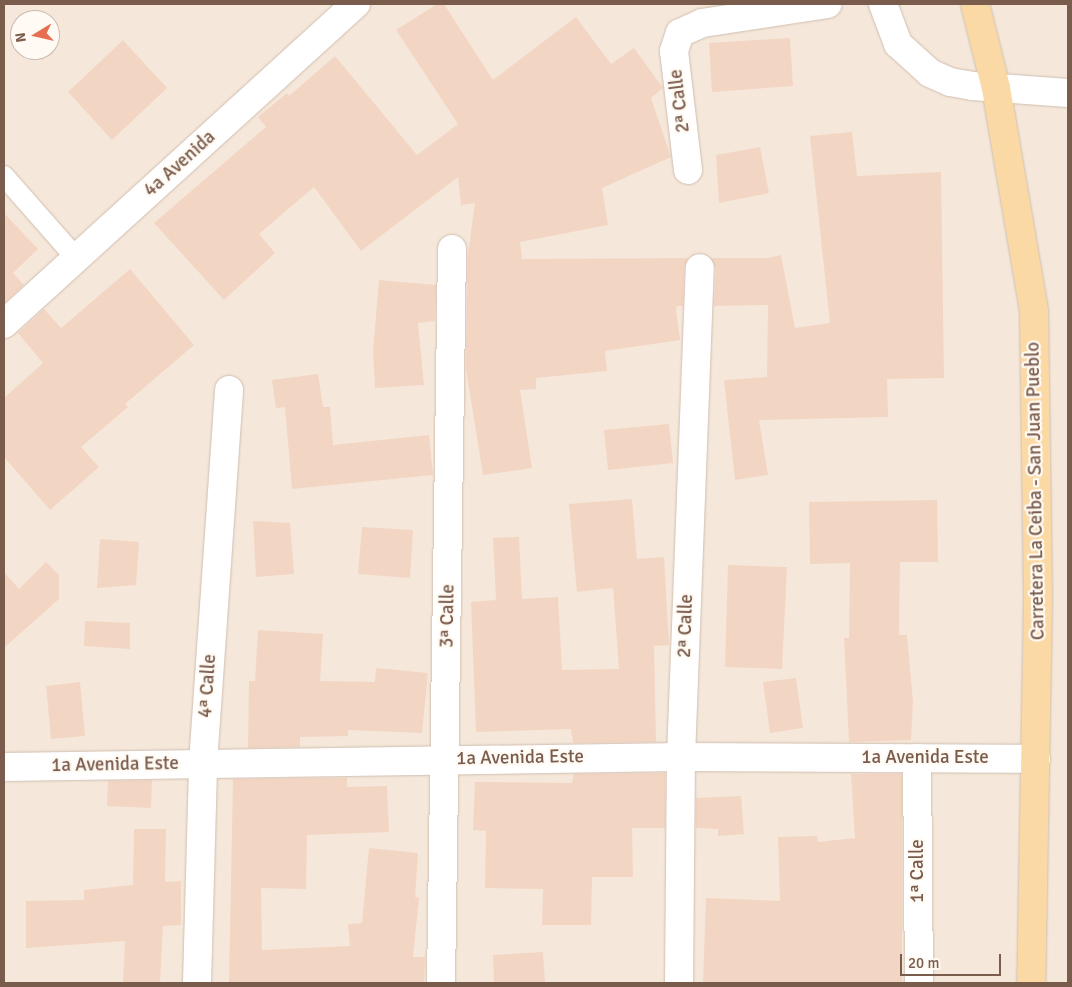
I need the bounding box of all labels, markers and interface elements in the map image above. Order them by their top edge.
north arrow [10,10,60,60]
text: N [12,31,30,43]
street label: 2ª Calle [665,68,695,134]
street label: 4a Avenida [139,126,221,202]
street label: Carretera La Ceiba - San Juan Pueblo [1022,342,1050,640]
street label: 3ª Calle [436,584,460,648]
street label: 2ª Calle [673,594,699,658]
street label: 4ª Calle [194,653,222,719]
street label: 1a Avenida Este [456,745,584,771]
street label: 1a Avenida Este [861,747,989,769]
street label: 1a Avenida Este [51,752,179,778]
street label: 1ª Calle [907,839,929,903]
scale bar [902,944,1003,976]
text: 20 m [908,954,939,972]

